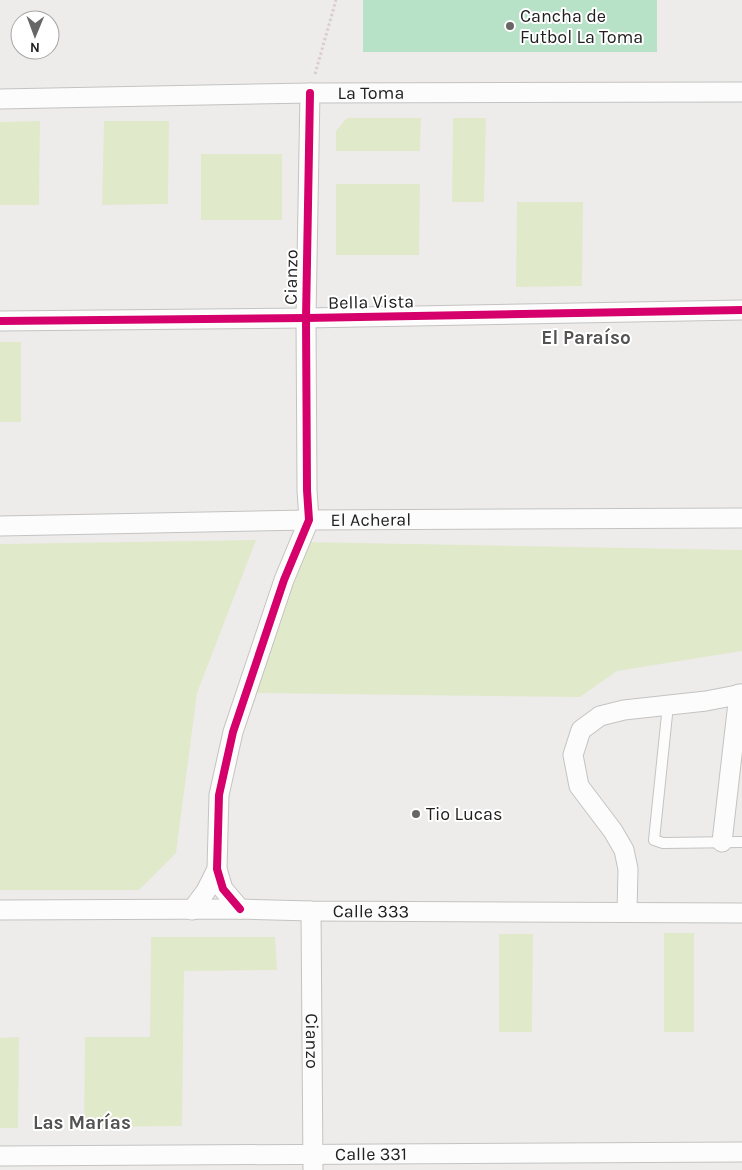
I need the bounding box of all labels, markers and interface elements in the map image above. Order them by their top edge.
place label: Cancha de Futbol La Toma [520,5,643,48]
north arrow [10,10,60,60]
marker: Cancha de Futbol La Toma [504,20,516,32]
text: N [30,39,40,56]
street label: La Toma [338,82,404,104]
street label: Cianzo [280,249,302,305]
street label: Bella Vista [328,290,414,314]
district label: El Paraíso [541,327,631,349]
street label: El Acheral [331,509,411,531]
place label: Tio Lucas [426,803,502,825]
marker: Tio Lucas [410,808,422,820]
street label: Calle 333 [333,900,409,922]
street label: Cianzo [301,1013,323,1069]
district label: Las Marías [33,1112,131,1134]
street label: Calle 331 [335,1143,407,1165]

